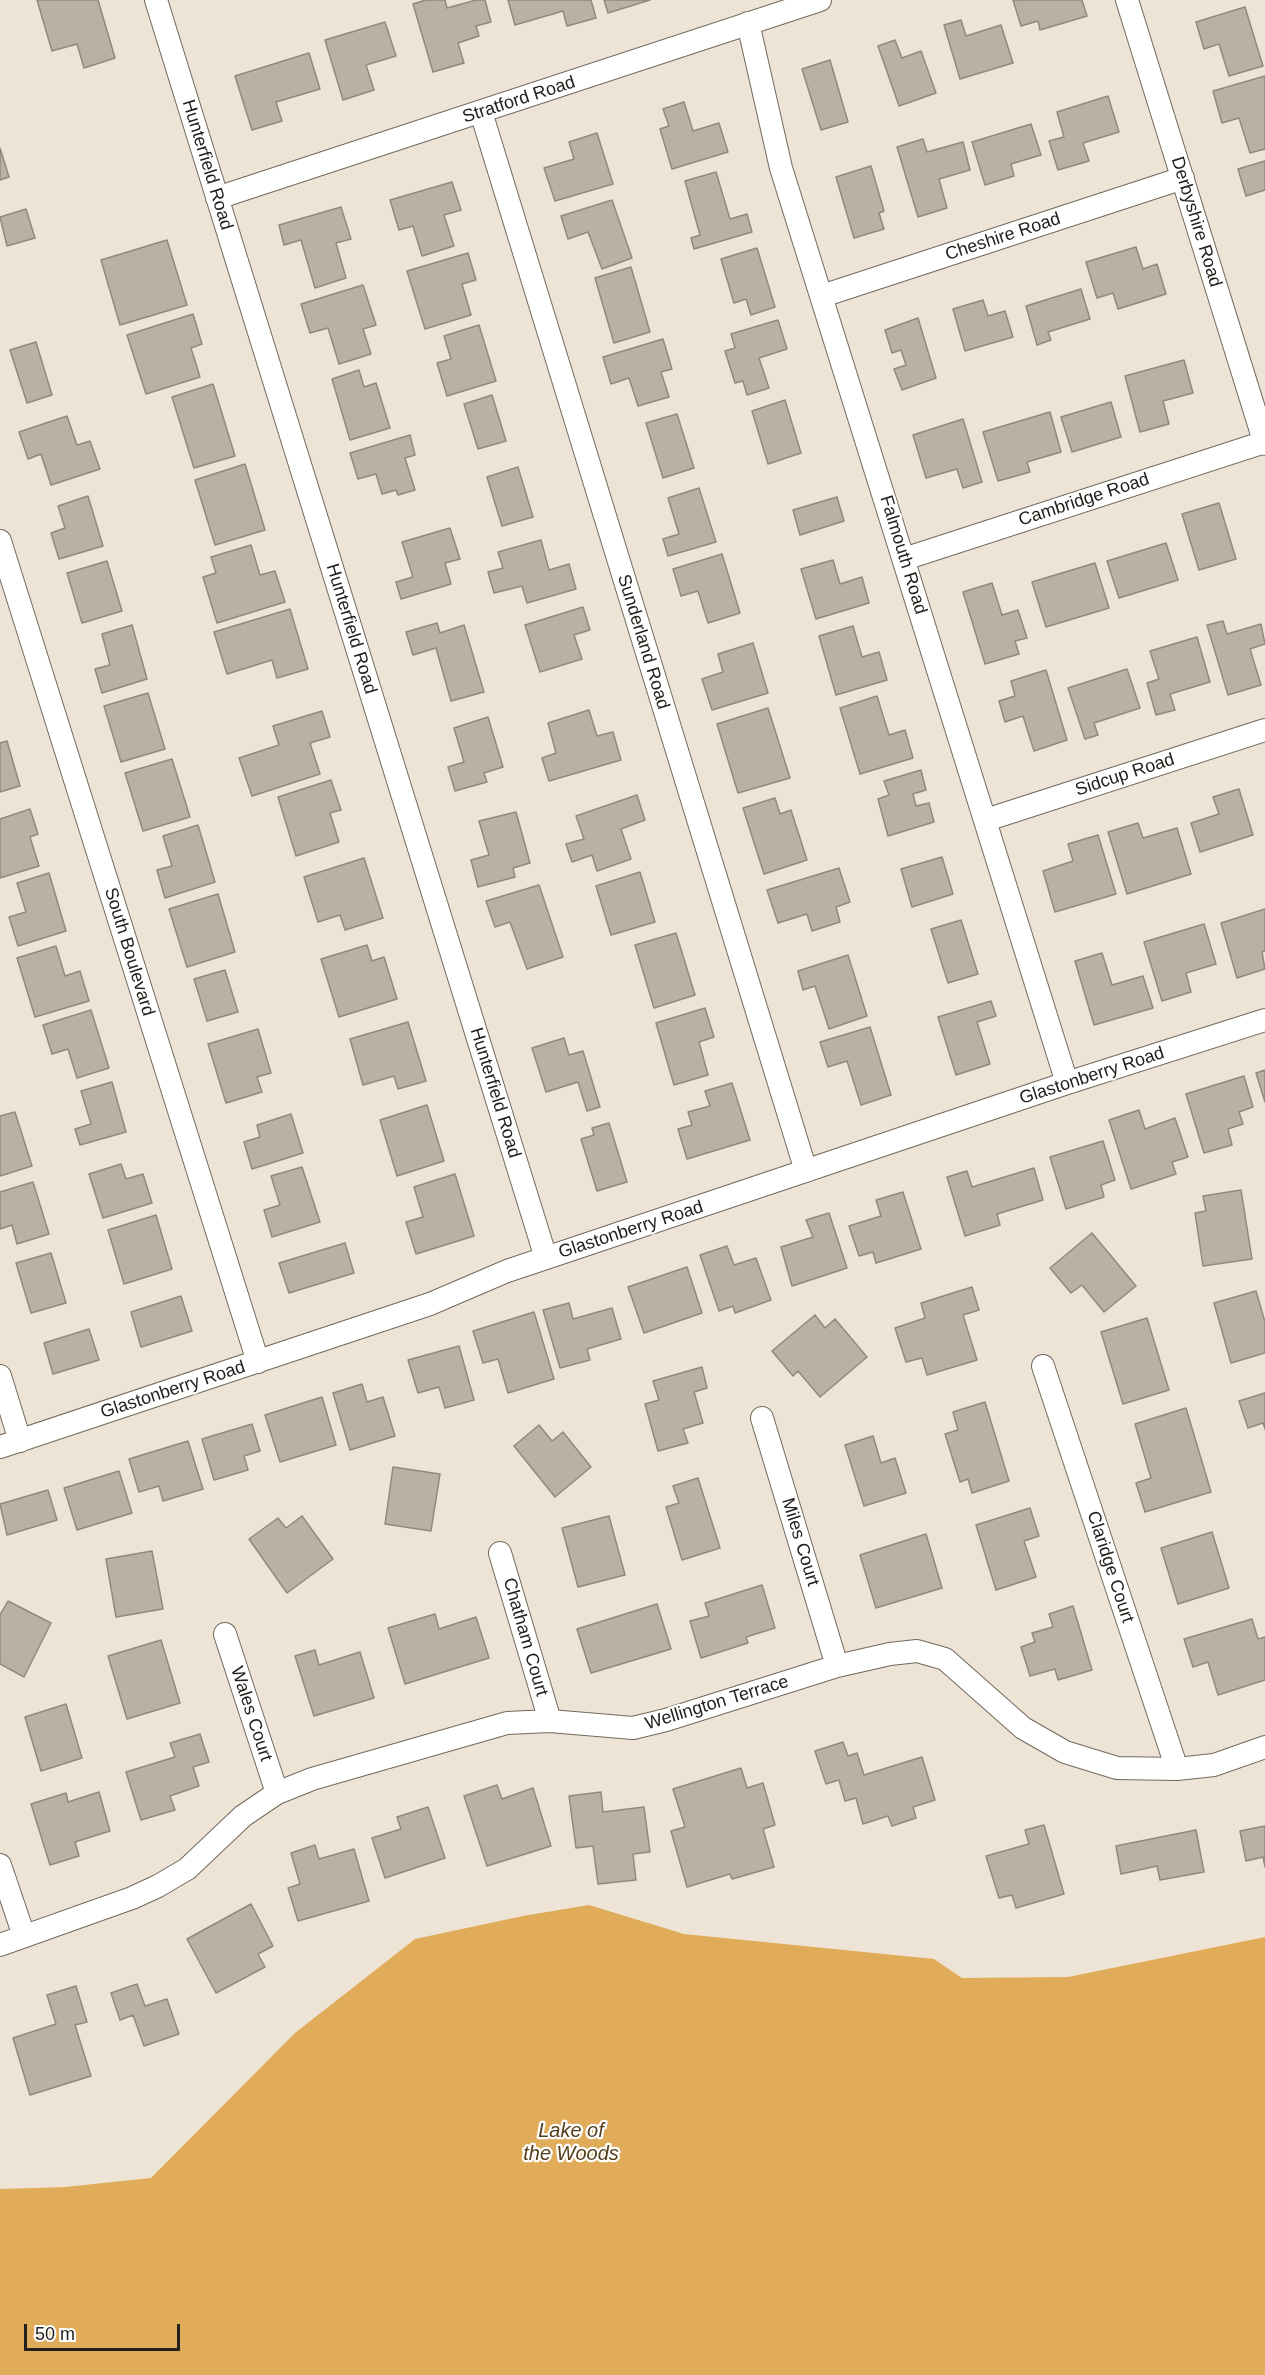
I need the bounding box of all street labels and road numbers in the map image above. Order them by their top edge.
street label: Stratford Road [460,72,578,128]
street label: Hunterfield Road [177,97,237,233]
street label: Derbyshire Road [1166,154,1226,290]
street label: Cheshire Road [943,208,1063,266]
street label: Cambridge Road [1016,469,1152,531]
street label: Falmouth Road [875,493,931,617]
street label: Hunterfield Road [321,561,381,697]
street label: Sunderland Road [612,572,674,712]
street label: Sidcup Road [1073,749,1177,801]
street label: South Boulevard [99,885,159,1019]
street label: Hunterfield Road [465,1025,525,1161]
street label: Glastonberry Road [1017,1042,1167,1110]
street label: Glastonberry Road [556,1196,706,1264]
street label: Glastonberry Road [98,1356,248,1424]
street label: Miles Court [776,1495,824,1589]
street label: Claridge Court [1082,1508,1138,1626]
street label: Chatham Court [498,1575,552,1699]
street label: Wales Court [226,1664,276,1764]
street label: Wellington Terrace [643,1671,791,1735]

